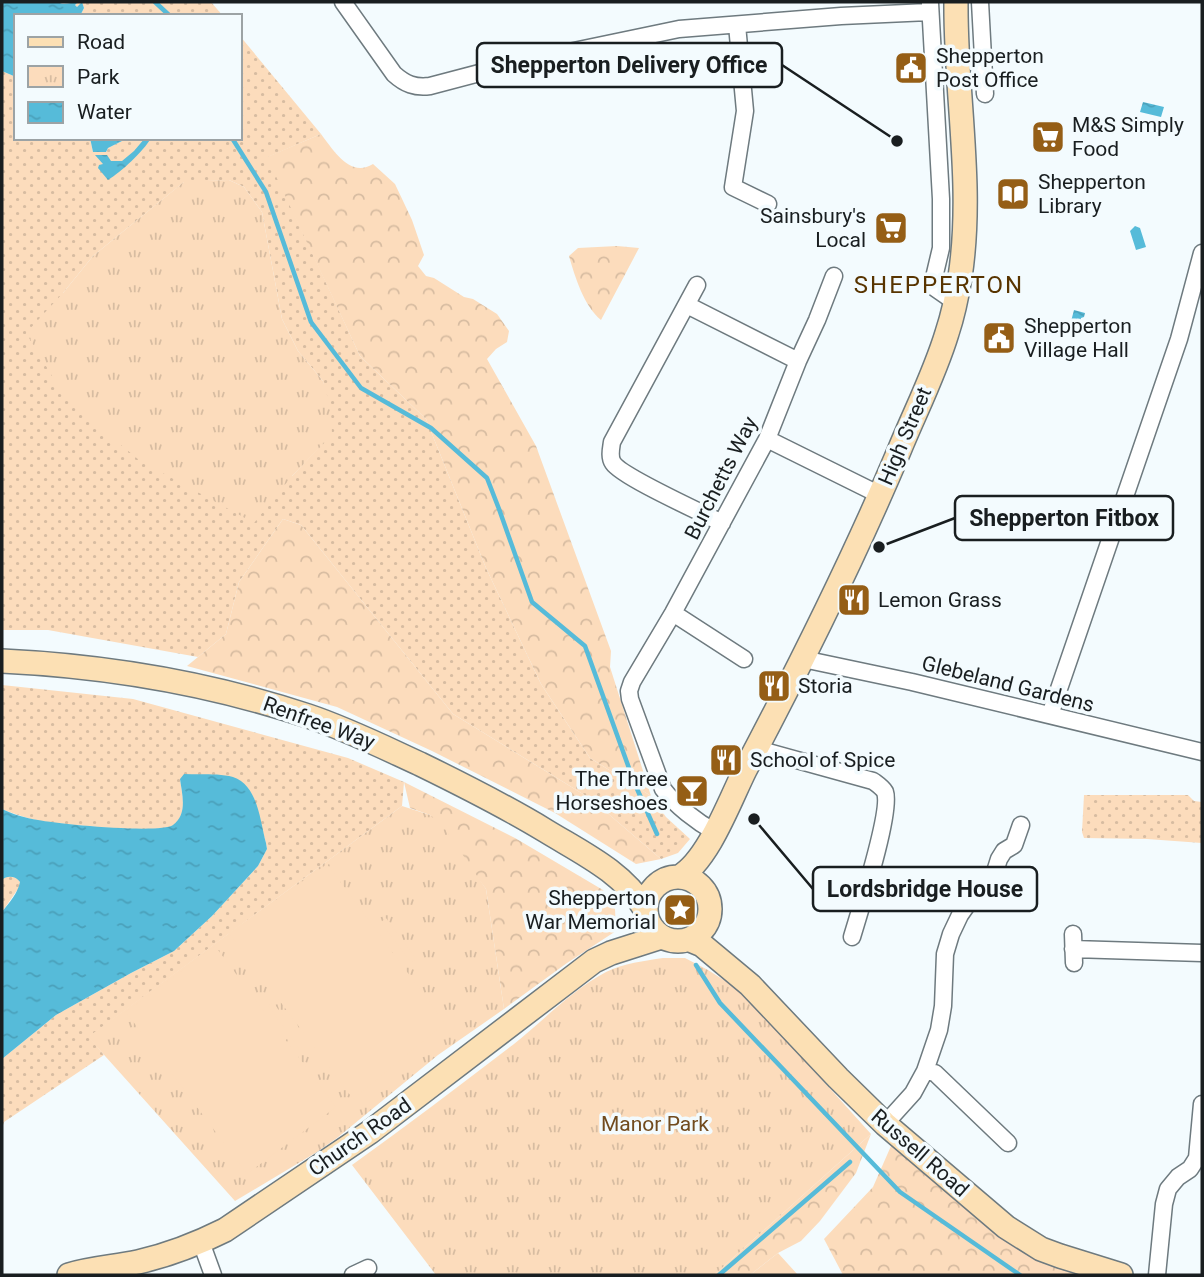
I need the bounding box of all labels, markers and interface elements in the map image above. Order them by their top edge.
legend [14,14,242,140]
text: Road [77,30,125,54]
callout: Shepperton Delivery Office [477,43,782,87]
place label: Shepperton Post Office [936,44,1044,92]
public building icon: Shepperton Post Office [892,49,930,87]
text: Shepperton Delivery Office [491,52,767,79]
text: Park [77,65,120,89]
text: Water [77,100,132,124]
place label: M&S Simply Food [1072,113,1184,161]
supermarket icon: M&S Simply Food [1029,118,1067,156]
place label: Shepperton Library [1038,170,1146,218]
library icon: Shepperton Library [994,175,1032,213]
place label: Sainsbury's Local [760,204,866,252]
supermarket icon: Sainsbury's Local [872,209,910,247]
district label: SHEPPERTON [854,271,1024,299]
place label: Shepperton Village Hall [1024,314,1132,362]
public building icon: Shepperton Village Hall [980,319,1018,357]
street label: High Street [874,383,936,489]
street label: Burchetts Way [680,413,762,543]
callout: Shepperton Fitbox [955,496,1173,540]
text: Shepperton Fitbox [969,505,1159,532]
restaurant icon: Lemon Grass [835,581,873,619]
place label: Lemon Grass [878,588,1002,612]
street label: Glebeland Gardens [919,651,1097,717]
restaurant icon: Storia [755,667,793,705]
place label: Storia [798,674,853,698]
street label: Renfree Way [260,692,378,754]
restaurant icon: School of Spice [707,741,745,779]
place label: School of Spice [750,748,895,772]
place label: The Three Horseshoes [556,767,668,815]
bar icon: The Three Horseshoes [673,772,711,810]
callout: Lordsbridge House [813,867,1037,911]
text: Lordsbridge House [827,876,1023,903]
place label: Shepperton War Memorial [525,886,656,934]
place icon: Shepperton War Memorial [661,891,699,929]
street label: Church Road [304,1093,416,1181]
street label: Russell Road [866,1104,974,1202]
park label: Manor Park [601,1112,709,1136]

